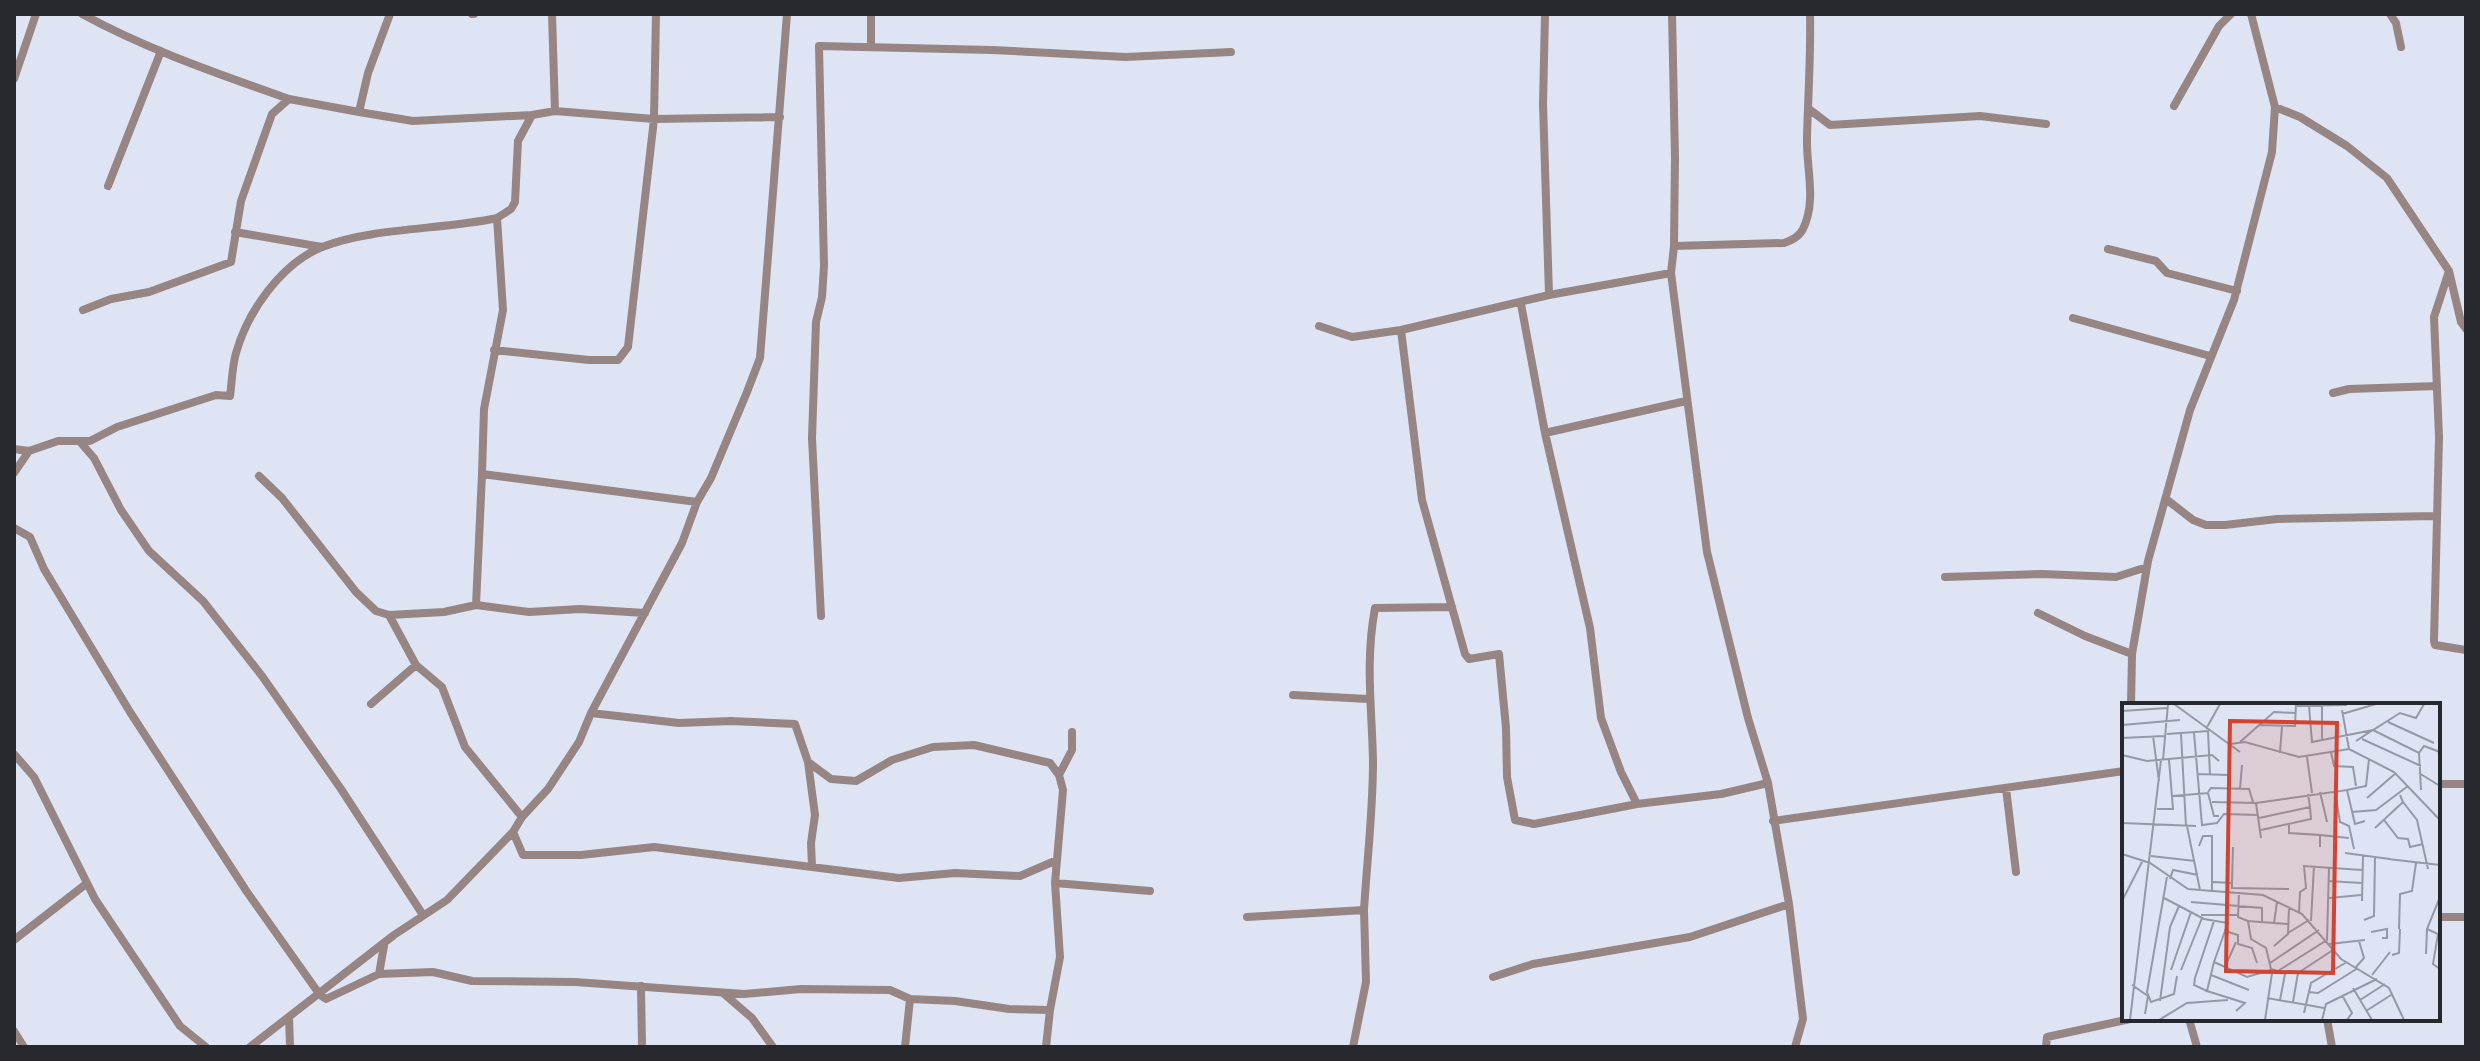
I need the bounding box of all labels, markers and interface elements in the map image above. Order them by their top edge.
inset map [2122,703,2440,1021]

